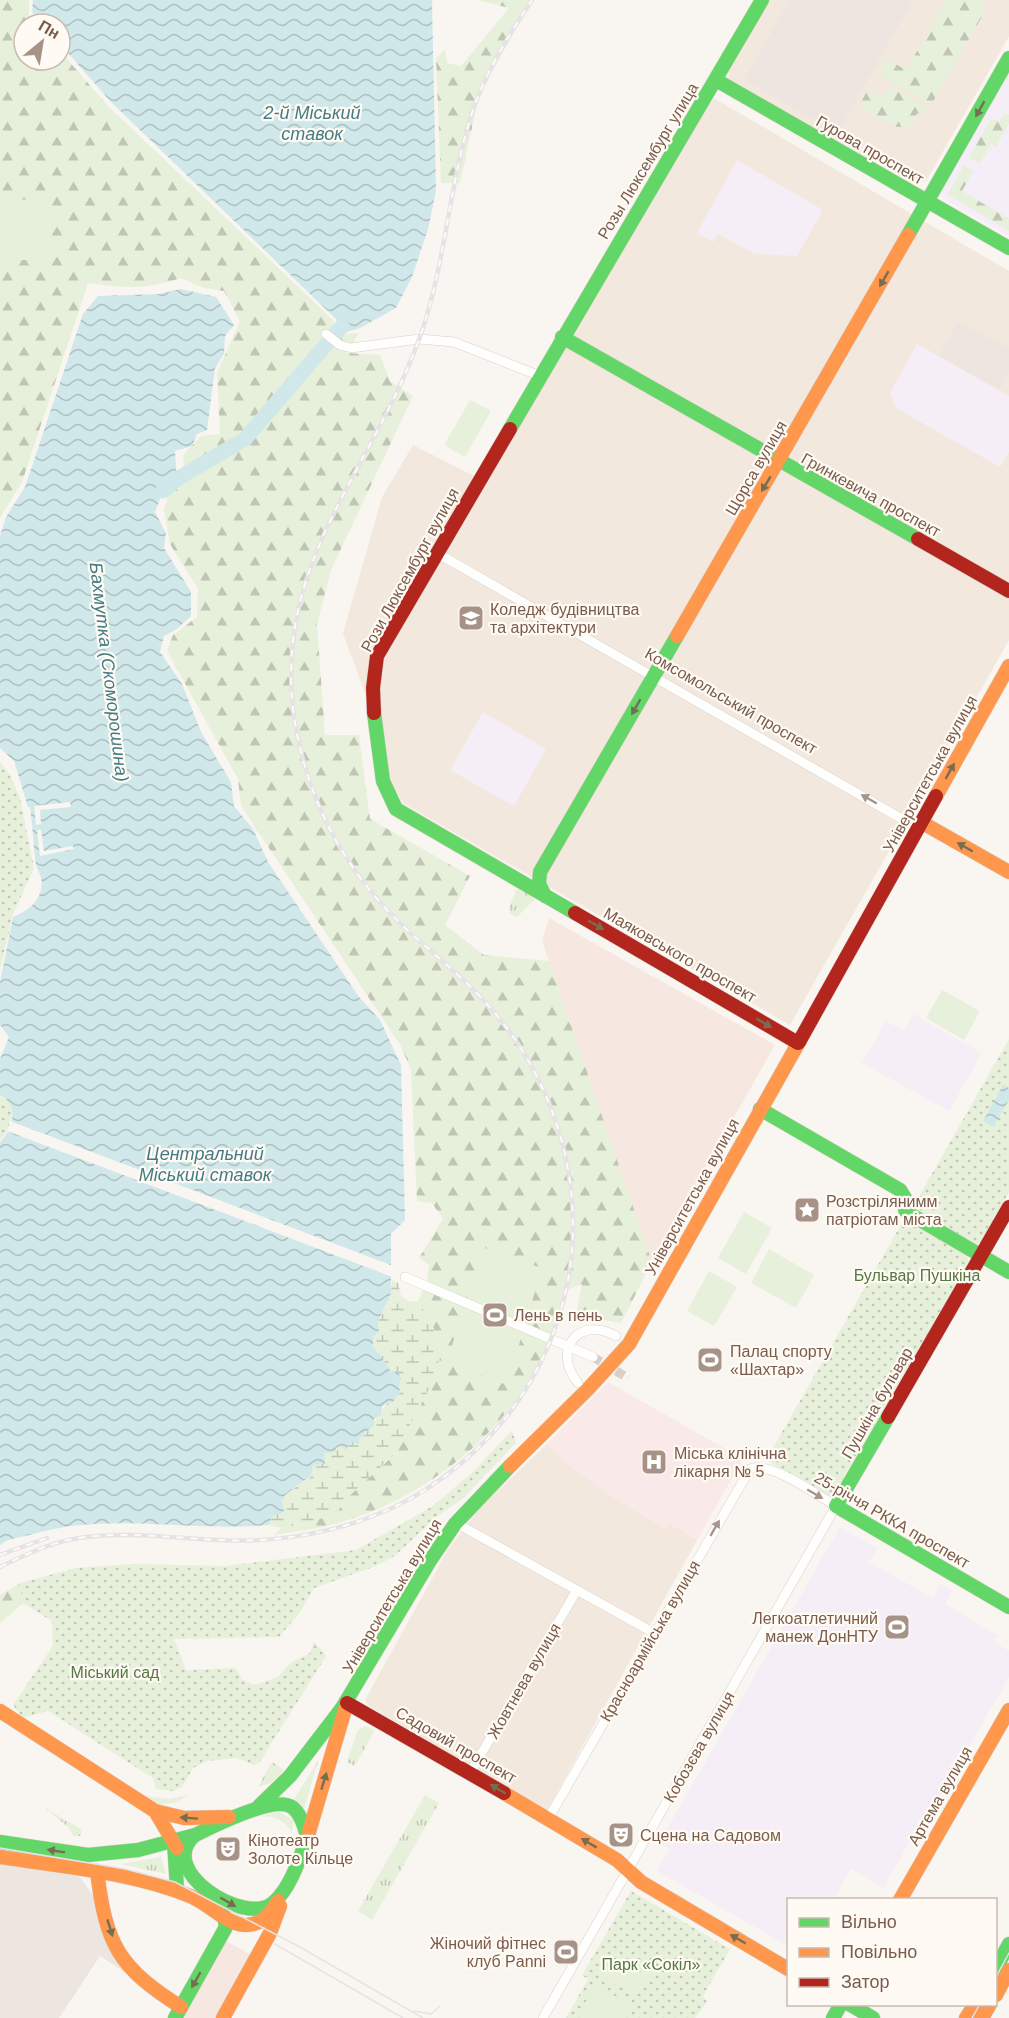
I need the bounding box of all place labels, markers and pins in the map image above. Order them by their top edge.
place label: Коледж будівництва та архітектури [490,601,639,636]
school or university icon: Коледж будівництва та архітектури [456,603,486,633]
place label: Розстрілянимм патріотам міста [826,1193,942,1228]
place icon: Розстрілянимм патріотам міста [792,1195,822,1225]
sports icon: Лень в пень [480,1300,510,1330]
place label: Лень в пень [514,1307,603,1324]
place label: Палац спорту «Шахтар» [730,1343,832,1378]
sports icon: Палац спорту «Шахтар» [695,1345,725,1375]
place label: Міська клінічна лікарня № 5 [674,1445,787,1480]
hospital icon: Міська клінічна лікарня № 5 [639,1447,669,1477]
place label: Легкоатлетичний манеж ДонНТУ [752,1610,879,1645]
sports icon: Легкоатлетичний манеж ДонНТУ [882,1612,912,1642]
theatre icon: Сцена на Садовом [606,1820,636,1850]
place label: Сцена на Садовом [640,1827,781,1844]
place label: Кінотеатр Золоте Кільце [248,1832,353,1867]
theatre icon: Кінотеатр Золоте Кільце [213,1834,243,1864]
place label: Жіночий фітнес клуб Panni [430,1935,546,1970]
sports icon: Жіночий фітнес клуб Panni [551,1937,581,1967]

